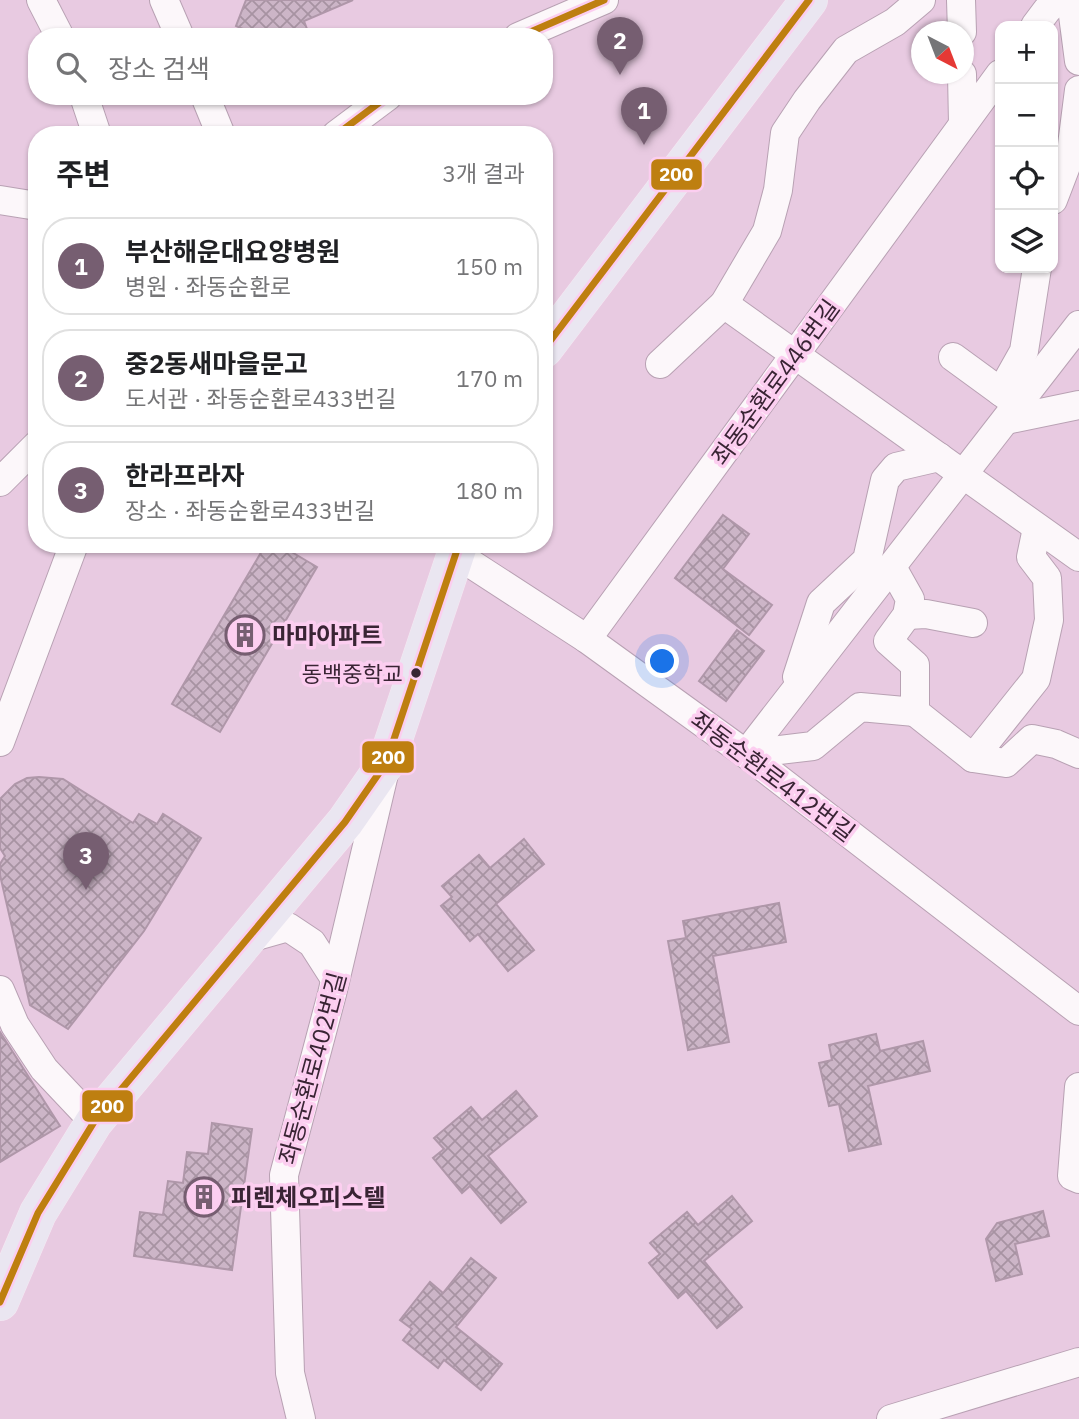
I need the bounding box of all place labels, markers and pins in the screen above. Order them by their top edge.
pin: 2 [597,17,643,75]
pin: 1 [621,87,667,145]
building icon: 마마아파트 [224,614,266,656]
place label: 마마아파트 [272,619,382,651]
place label: 동백중학교 [302,659,403,688]
marker: 동백중학교 [409,666,423,680]
pin: 3 [63,832,109,890]
building icon: 피렌체오피스텔 [183,1176,225,1218]
place label: 피렌체오피스텔 [231,1181,386,1213]

